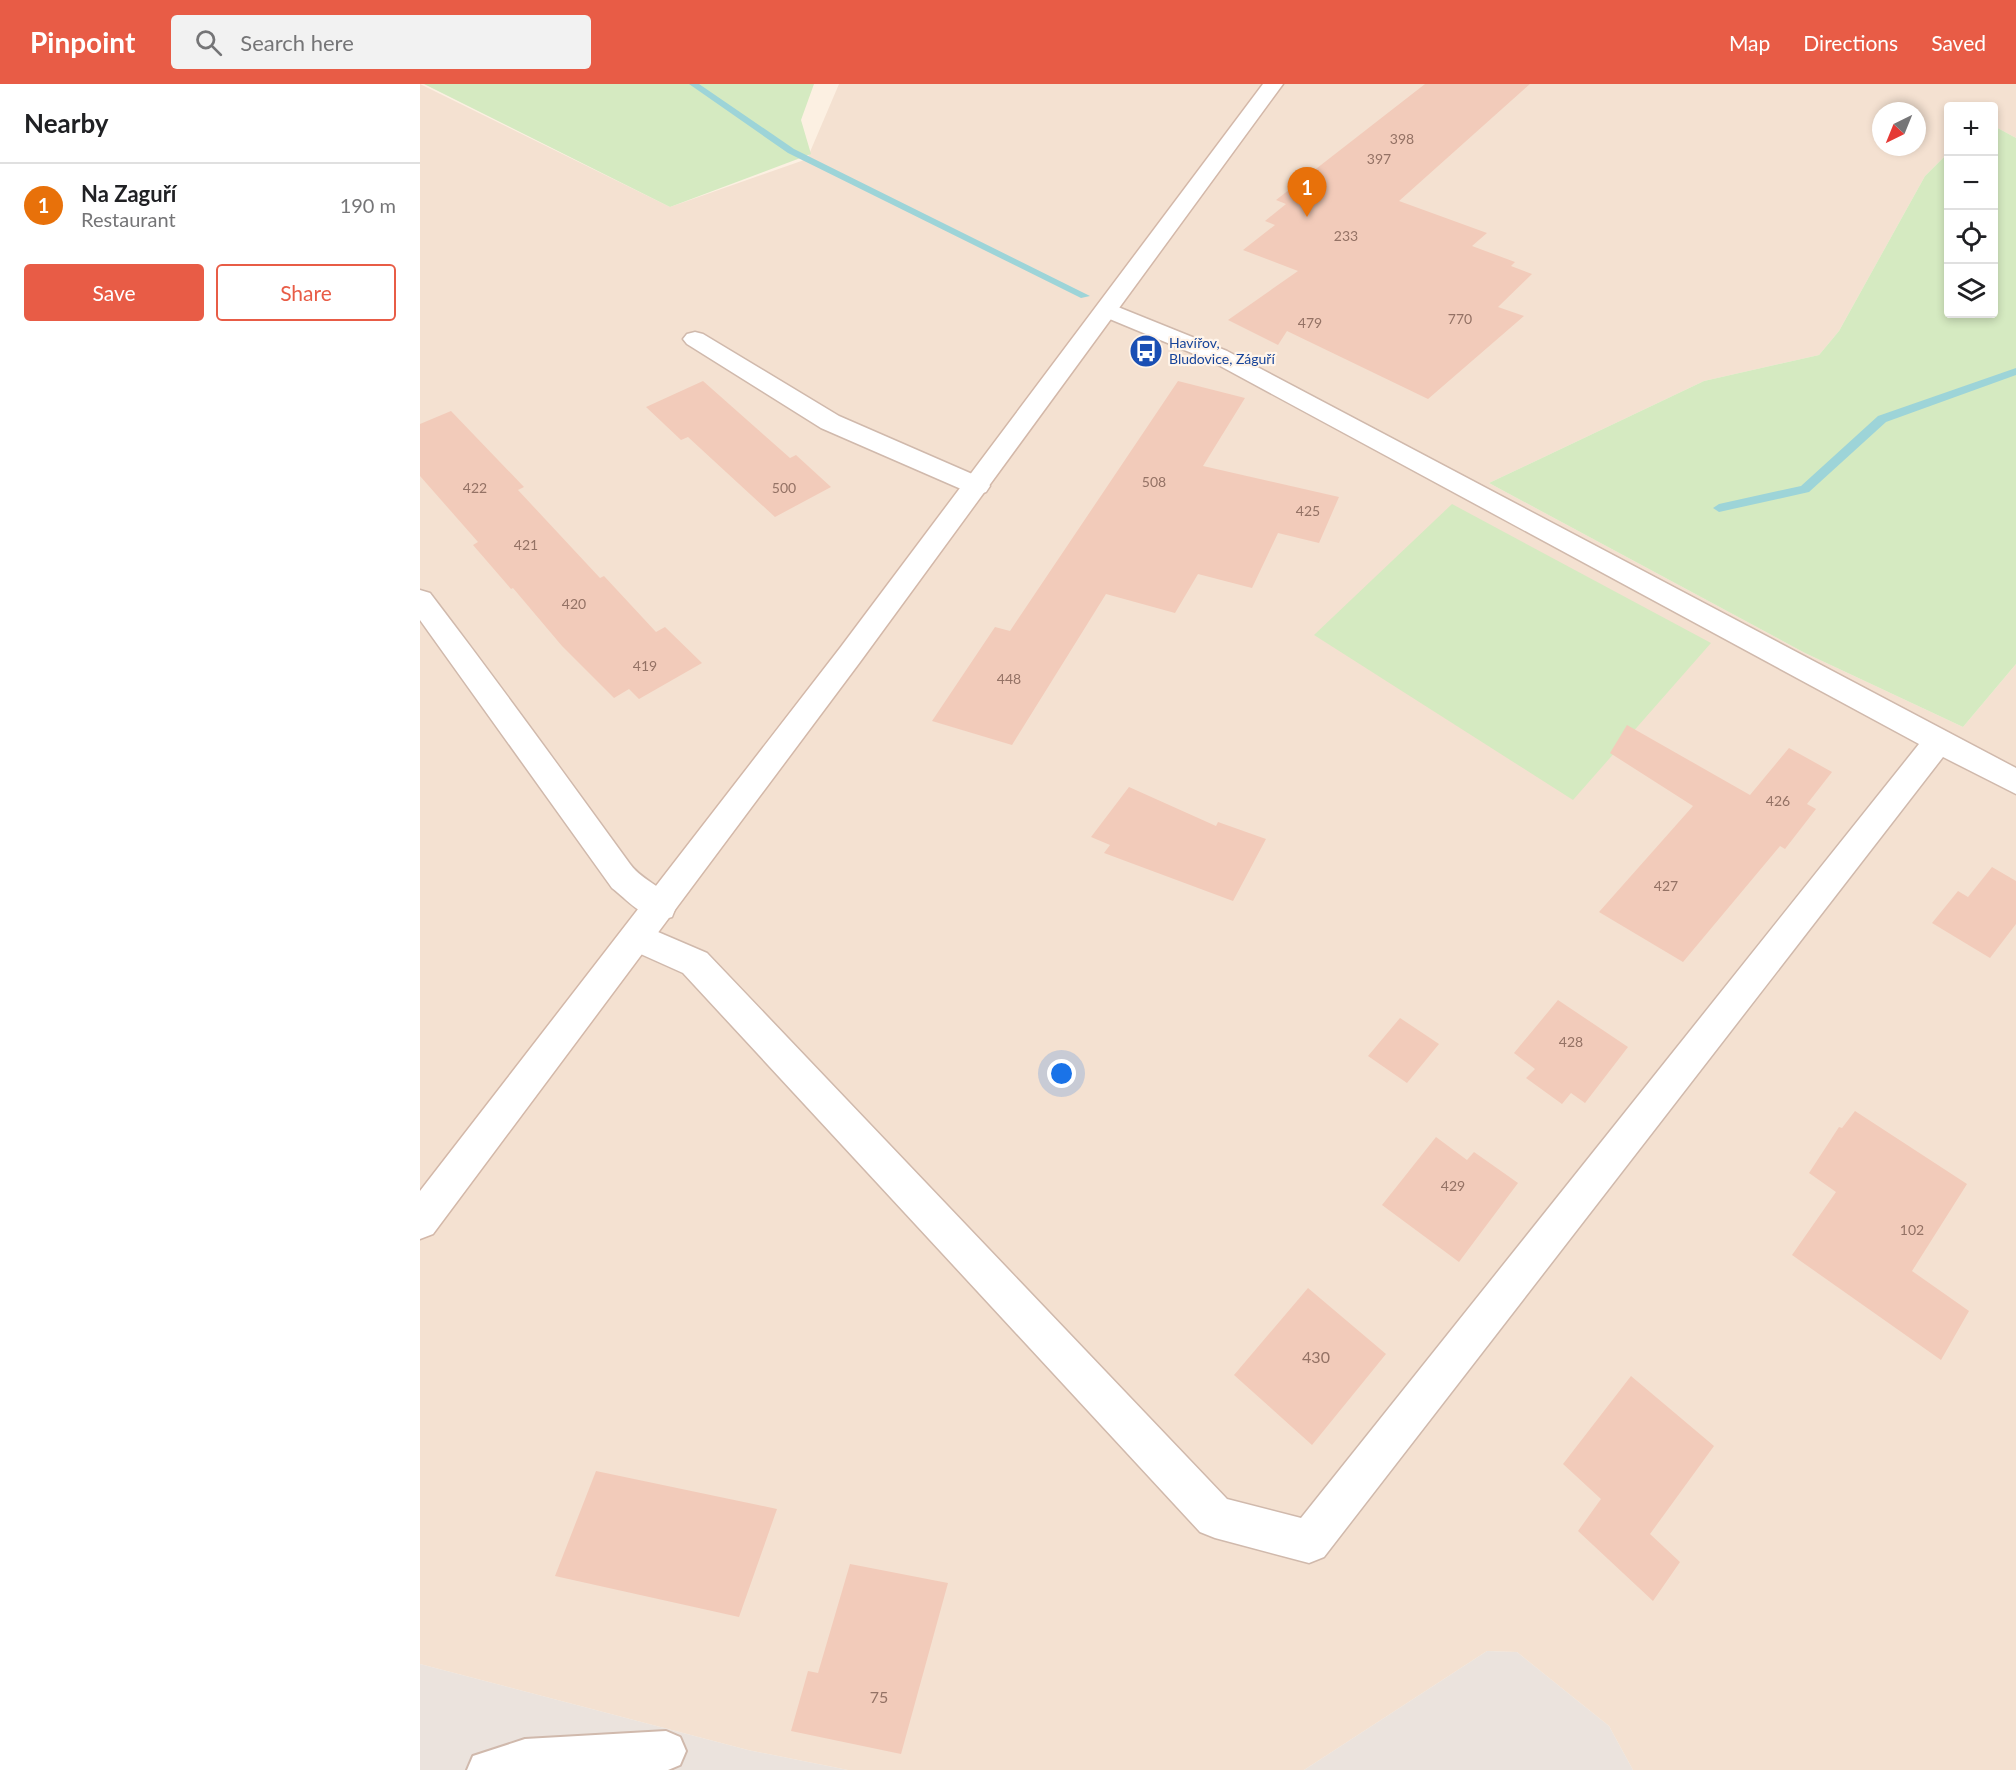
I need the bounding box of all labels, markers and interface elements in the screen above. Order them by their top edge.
search box [171,15,591,69]
text: Pinpoint [30,25,135,59]
icon: search [192,26,225,59]
text: Search here [240,29,354,56]
text: Map [1729,30,1770,55]
text: Directions [1803,30,1898,55]
text: Saved [1931,30,1986,55]
north arrow [1872,102,1926,156]
map controls [1944,102,1998,318]
button: + [1944,102,1998,156]
text: Nearby [24,107,109,139]
house number: 398 [1390,130,1414,147]
house number: 397 [1367,150,1391,167]
button: − [1944,156,1998,210]
pin: 1 [1288,168,1326,217]
text: Na Zaguří [81,180,176,207]
text: 1 [38,193,49,217]
text: 190 m [340,193,396,217]
text: Restaurant [81,207,176,231]
button: locate [1944,210,1998,264]
house number: 233 [1334,227,1358,244]
button: Save [24,264,204,321]
button: Share [216,264,396,321]
button: layers [1944,264,1998,318]
house number: 770 [1448,310,1472,327]
house number: 479 [1298,314,1322,331]
bus stop icon: Havířov, Bludovice, Záguří [1128,333,1164,369]
place label: Havířov, Bludovice, Záguří [1169,334,1275,367]
house number: 508 [1142,473,1166,490]
house number: 422 [463,479,487,496]
house number: 500 [772,479,796,496]
house number: 425 [1296,502,1320,519]
house number: 421 [514,536,538,553]
house number: 420 [562,595,586,612]
house number: 419 [633,657,657,674]
house number: 448 [997,670,1021,687]
house number: 426 [1766,792,1790,809]
house number: 427 [1654,877,1678,894]
house number: 428 [1559,1033,1583,1050]
your location [1047,1059,1076,1088]
house number: 429 [1441,1177,1465,1194]
house number: 102 [1900,1221,1924,1238]
house number: 430 [1302,1347,1330,1366]
house number: 75 [870,1687,888,1706]

